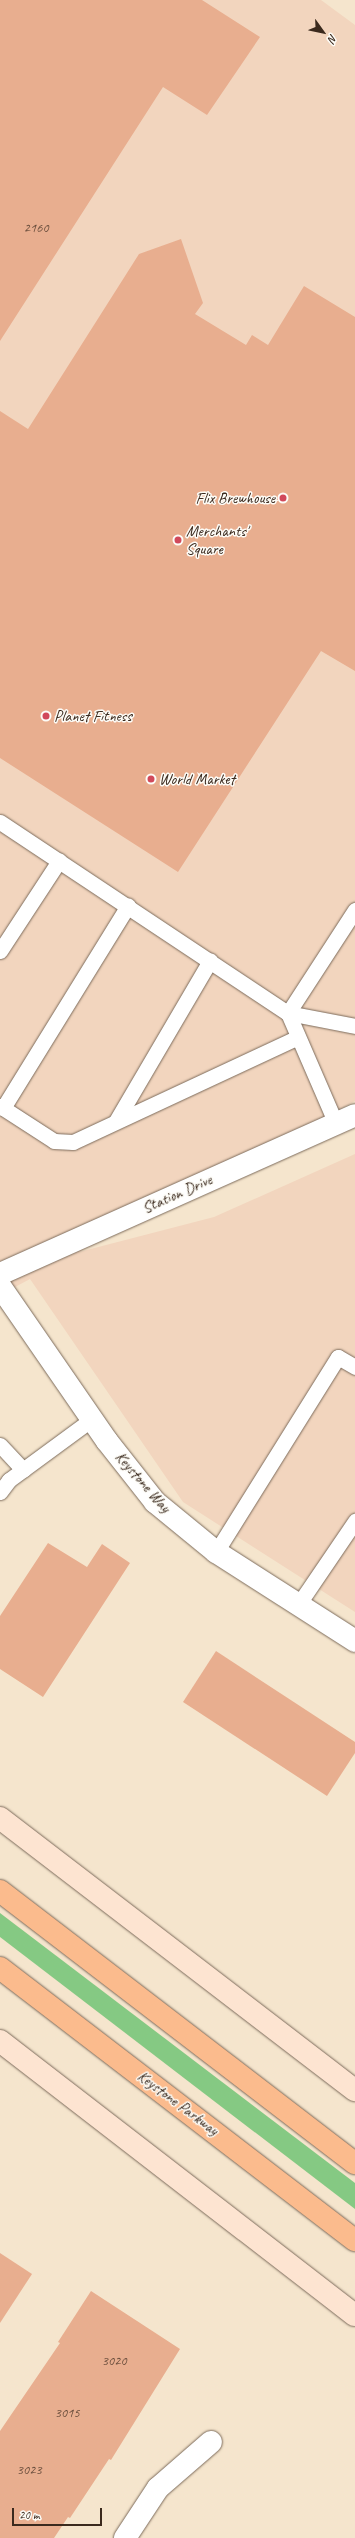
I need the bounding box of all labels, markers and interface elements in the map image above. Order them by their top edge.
north arrow [303,12,343,52]
text: N [325,32,341,45]
house number: 2160 [23,220,49,236]
place label: Flix Brewhouse [195,488,275,508]
marker: Flix Brewhouse [278,493,288,503]
place label: Merchants' Square [186,521,248,559]
marker: Merchants' Square [173,535,183,545]
place label: Planet Fitness [54,706,132,726]
marker: Planet Fitness [41,711,51,721]
place label: World Market [159,769,235,789]
marker: World Market [146,774,156,784]
street label: Station Drive [139,1170,215,1218]
street label: Keystone Way [111,1448,175,1516]
street label: Keystone Parkway [134,2066,222,2140]
house number: 3020 [101,2353,127,2369]
house number: 3015 [54,2405,80,2421]
house number: 3023 [16,2462,42,2478]
scale bar [14,2500,104,2526]
text: 20 m [19,2507,39,2523]

